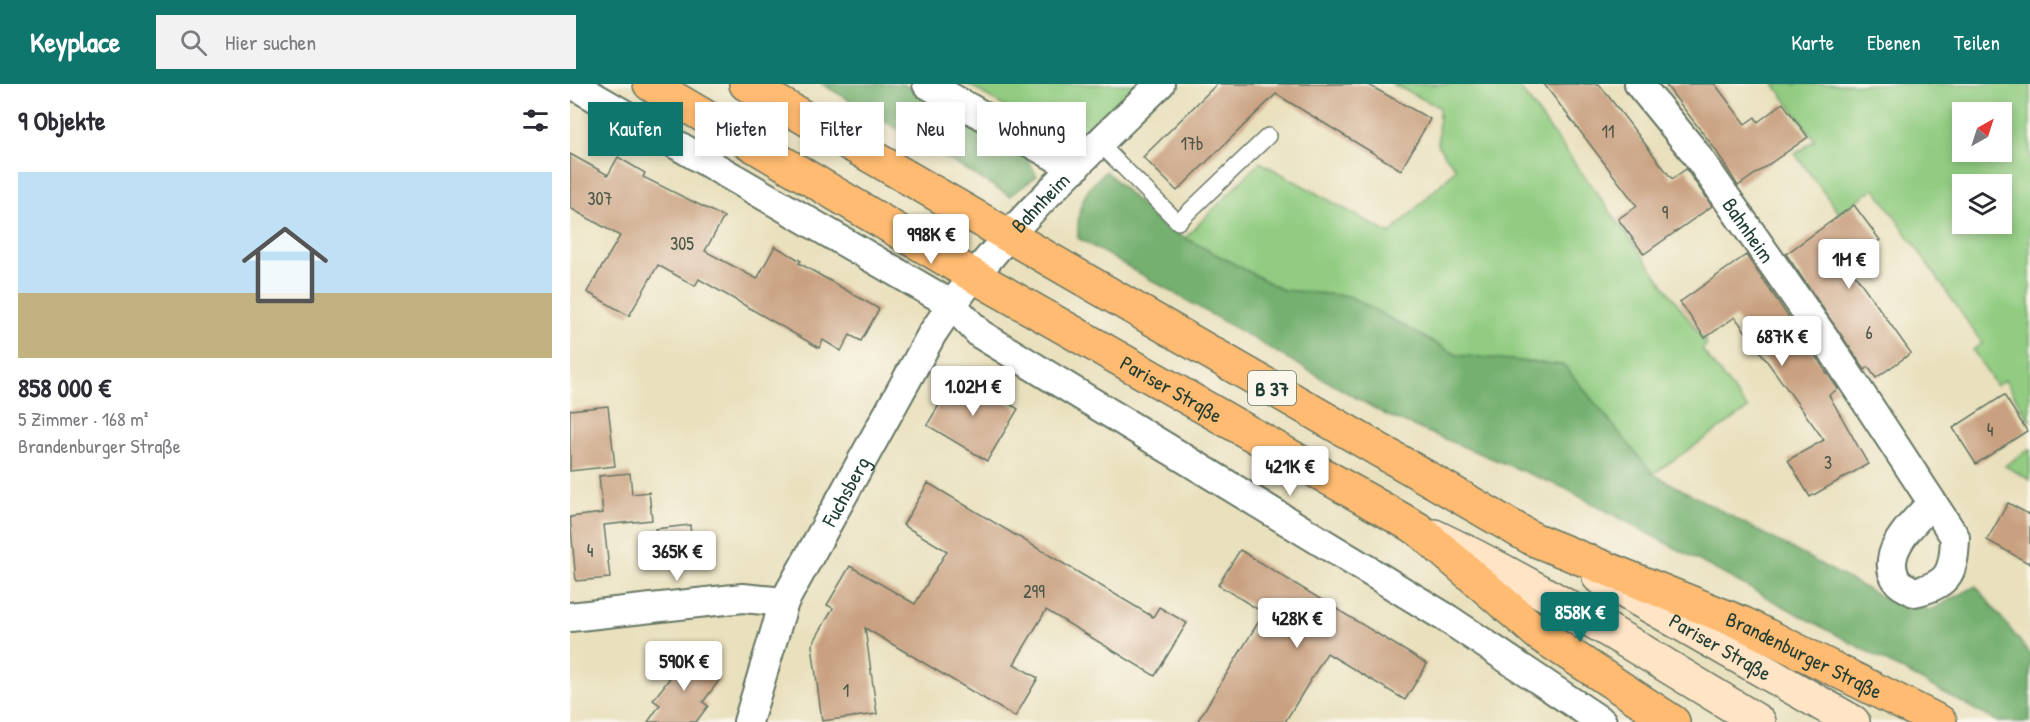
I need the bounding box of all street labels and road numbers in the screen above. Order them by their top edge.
street label: Bahnheim [1004,166,1076,239]
street label: Bahnheim [1716,192,1782,268]
street label: Pariser Straße [1115,348,1228,429]
road number: B 37 [1248,371,1296,405]
street label: Fuchsberg [814,451,876,532]
street label: Brandenburger Straße [1722,604,1887,705]
street label: Pariser Straße [1664,606,1777,687]

